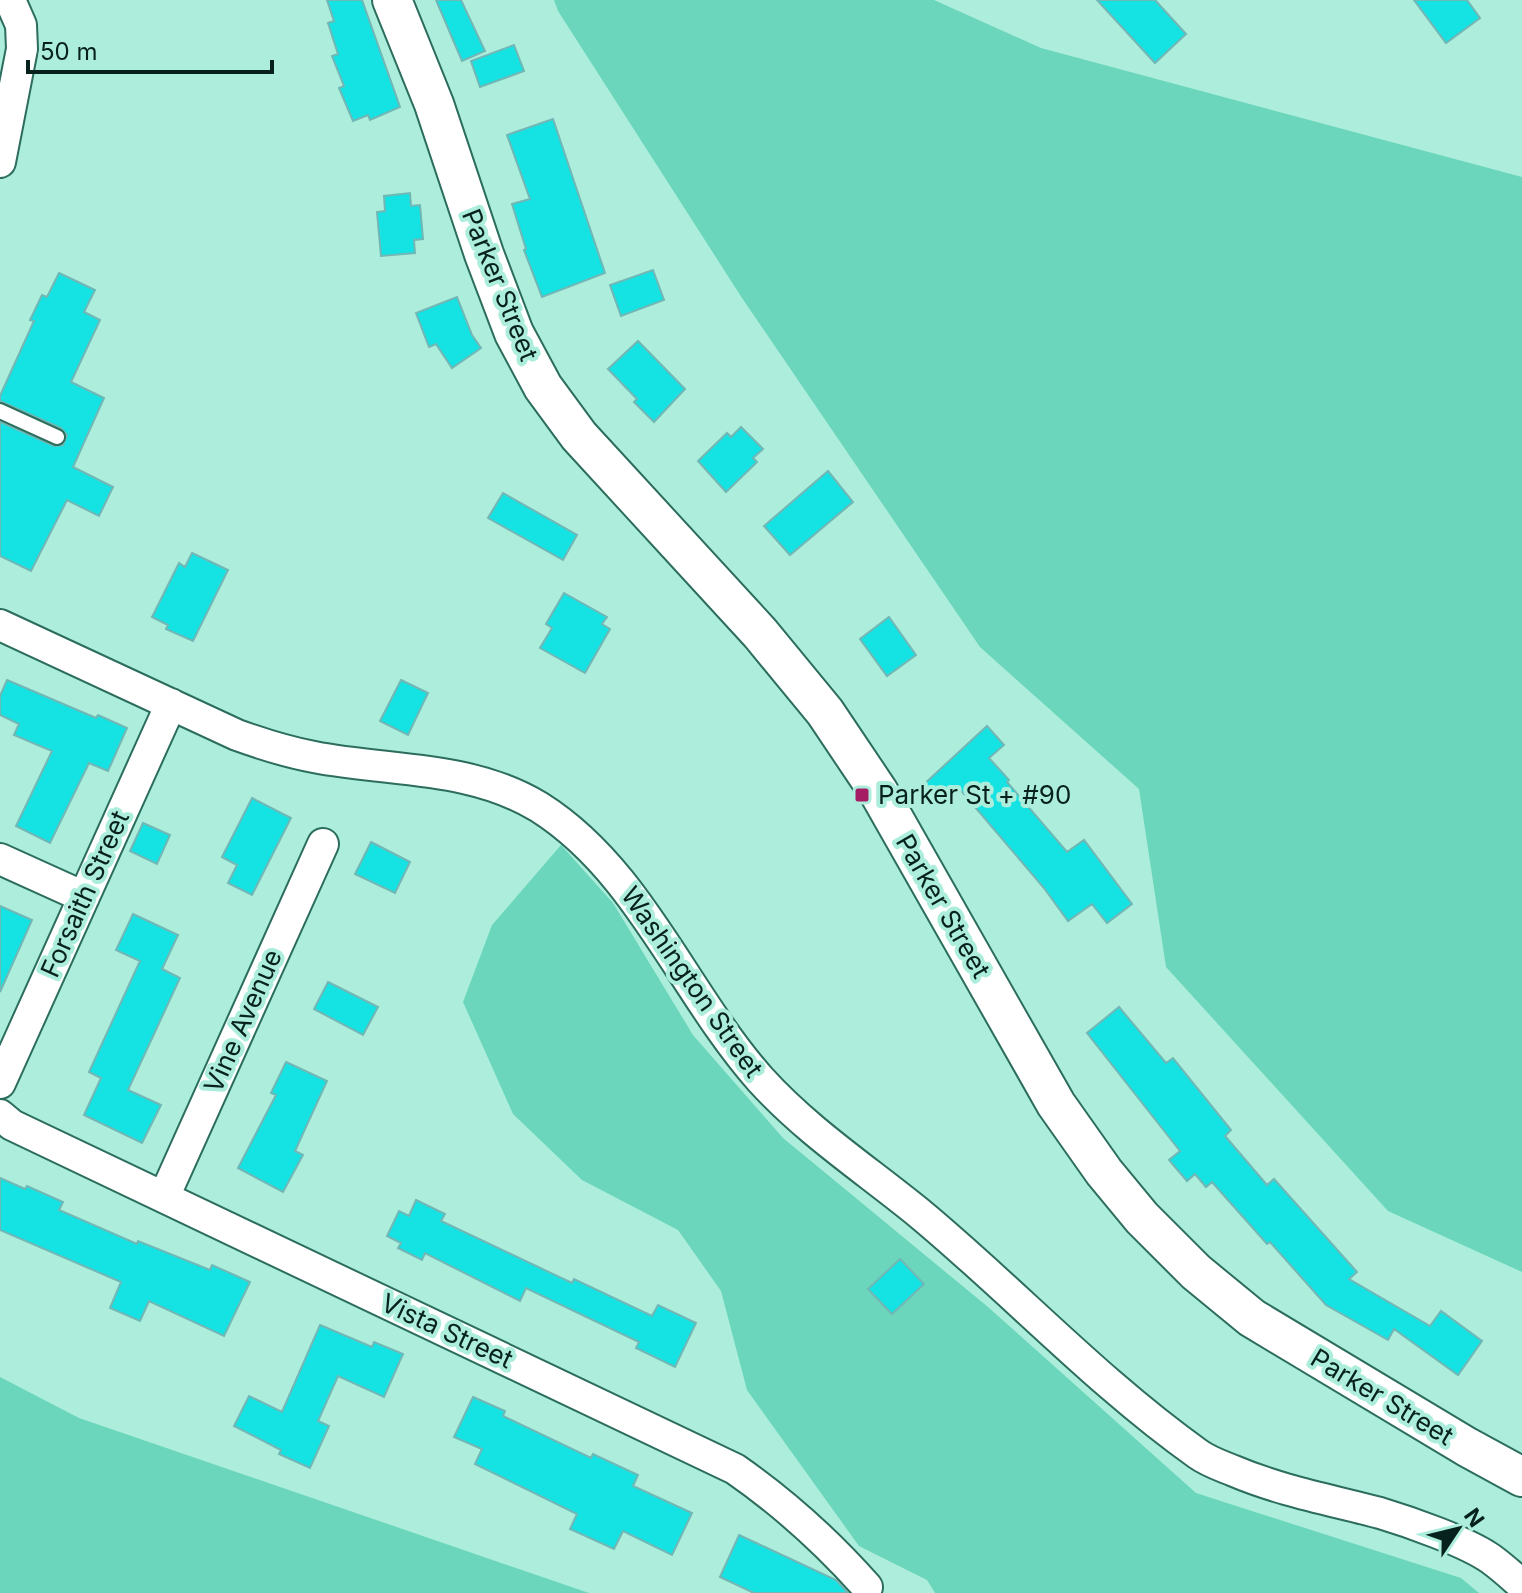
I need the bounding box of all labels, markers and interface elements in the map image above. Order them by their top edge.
scale bar [28,24,272,74]
text: 50 m [40,37,98,66]
street label: Parker Street [456,204,545,365]
place label: Parker St + #90 [878,779,1071,810]
marker: Parker St + #90 [853,786,871,804]
street label: Forsaith Street [34,806,135,982]
street label: Parker Street [890,828,997,983]
street label: Washington Street [615,880,770,1083]
street label: Vine Avenue [197,944,288,1097]
street label: Vista Street [376,1287,518,1375]
street label: Parker Street [1305,1342,1459,1451]
north arrow [1418,1489,1498,1569]
text: N [1459,1503,1490,1532]

